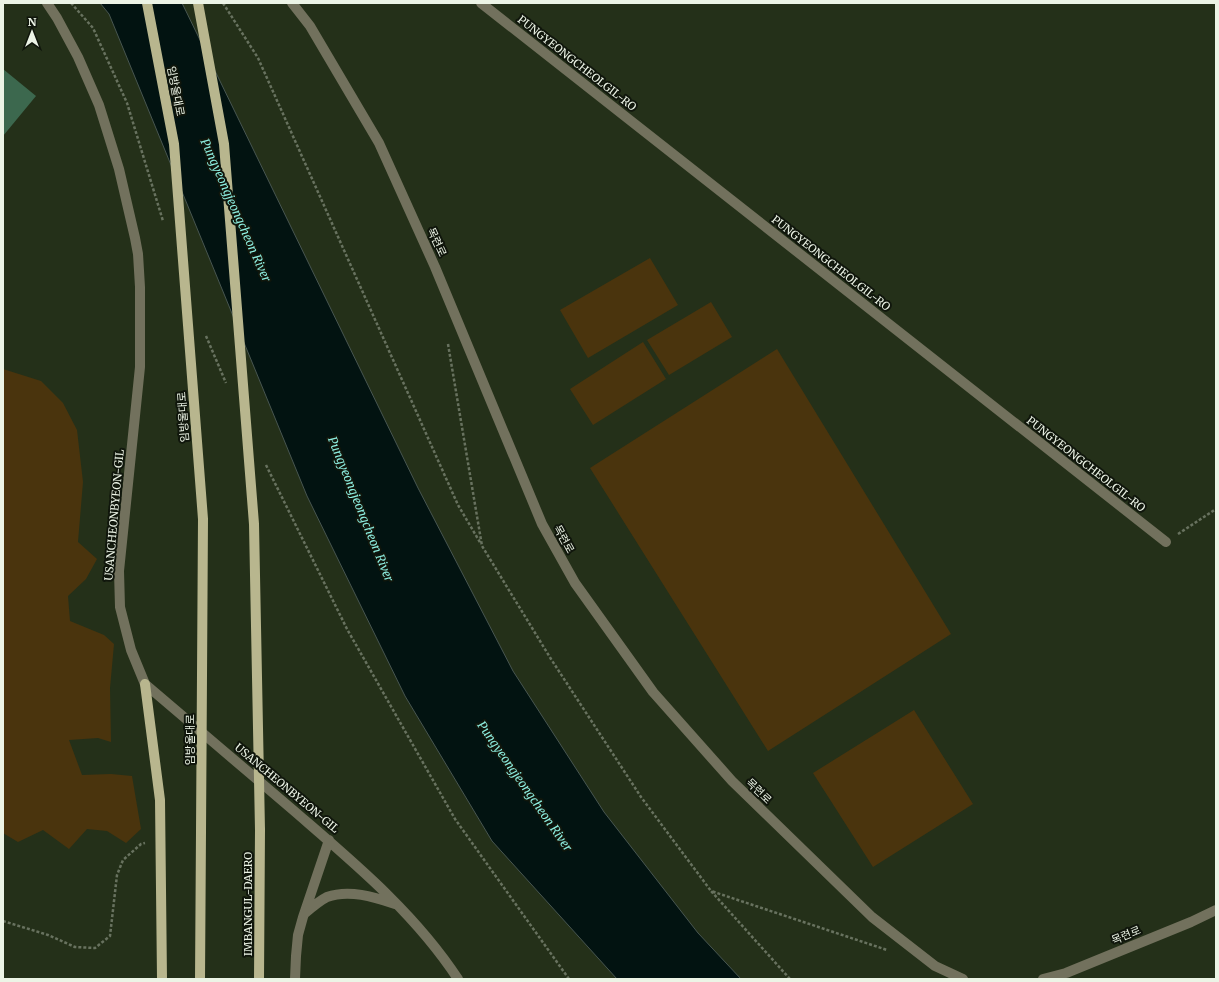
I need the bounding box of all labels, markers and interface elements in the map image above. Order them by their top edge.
north arrow [12,12,52,52]
street label: PUNGYEONGCHEOLGIL-RO [515,12,639,114]
text: N [28,15,37,29]
street label: 임방울대로 [164,65,188,117]
water label: Pungyeongjeongcheon River [198,136,275,285]
street label: PUNGYEONGCHEOLGIL-RO [769,212,893,314]
street label: 목련로 [424,225,450,259]
street label: 임방울대로 [174,391,192,443]
street label: PUNGYEONGCHEOLGIL-RO [1024,413,1148,515]
water label: Pungyeongjeongcheon River [325,434,397,585]
street label: USANCHEONBYEON-GIL [101,448,127,581]
street label: 목련로 [551,522,577,556]
street label: 임방울대로 [183,715,197,765]
water label: Pungyeongjeongcheon River [474,718,576,855]
street label: USANCHEONBYEON-GIL [232,740,342,836]
street label: 목련로 [743,775,775,807]
street label: IMBANGUL-DAERO [241,852,255,956]
street label: 목련로 [1109,923,1143,947]

